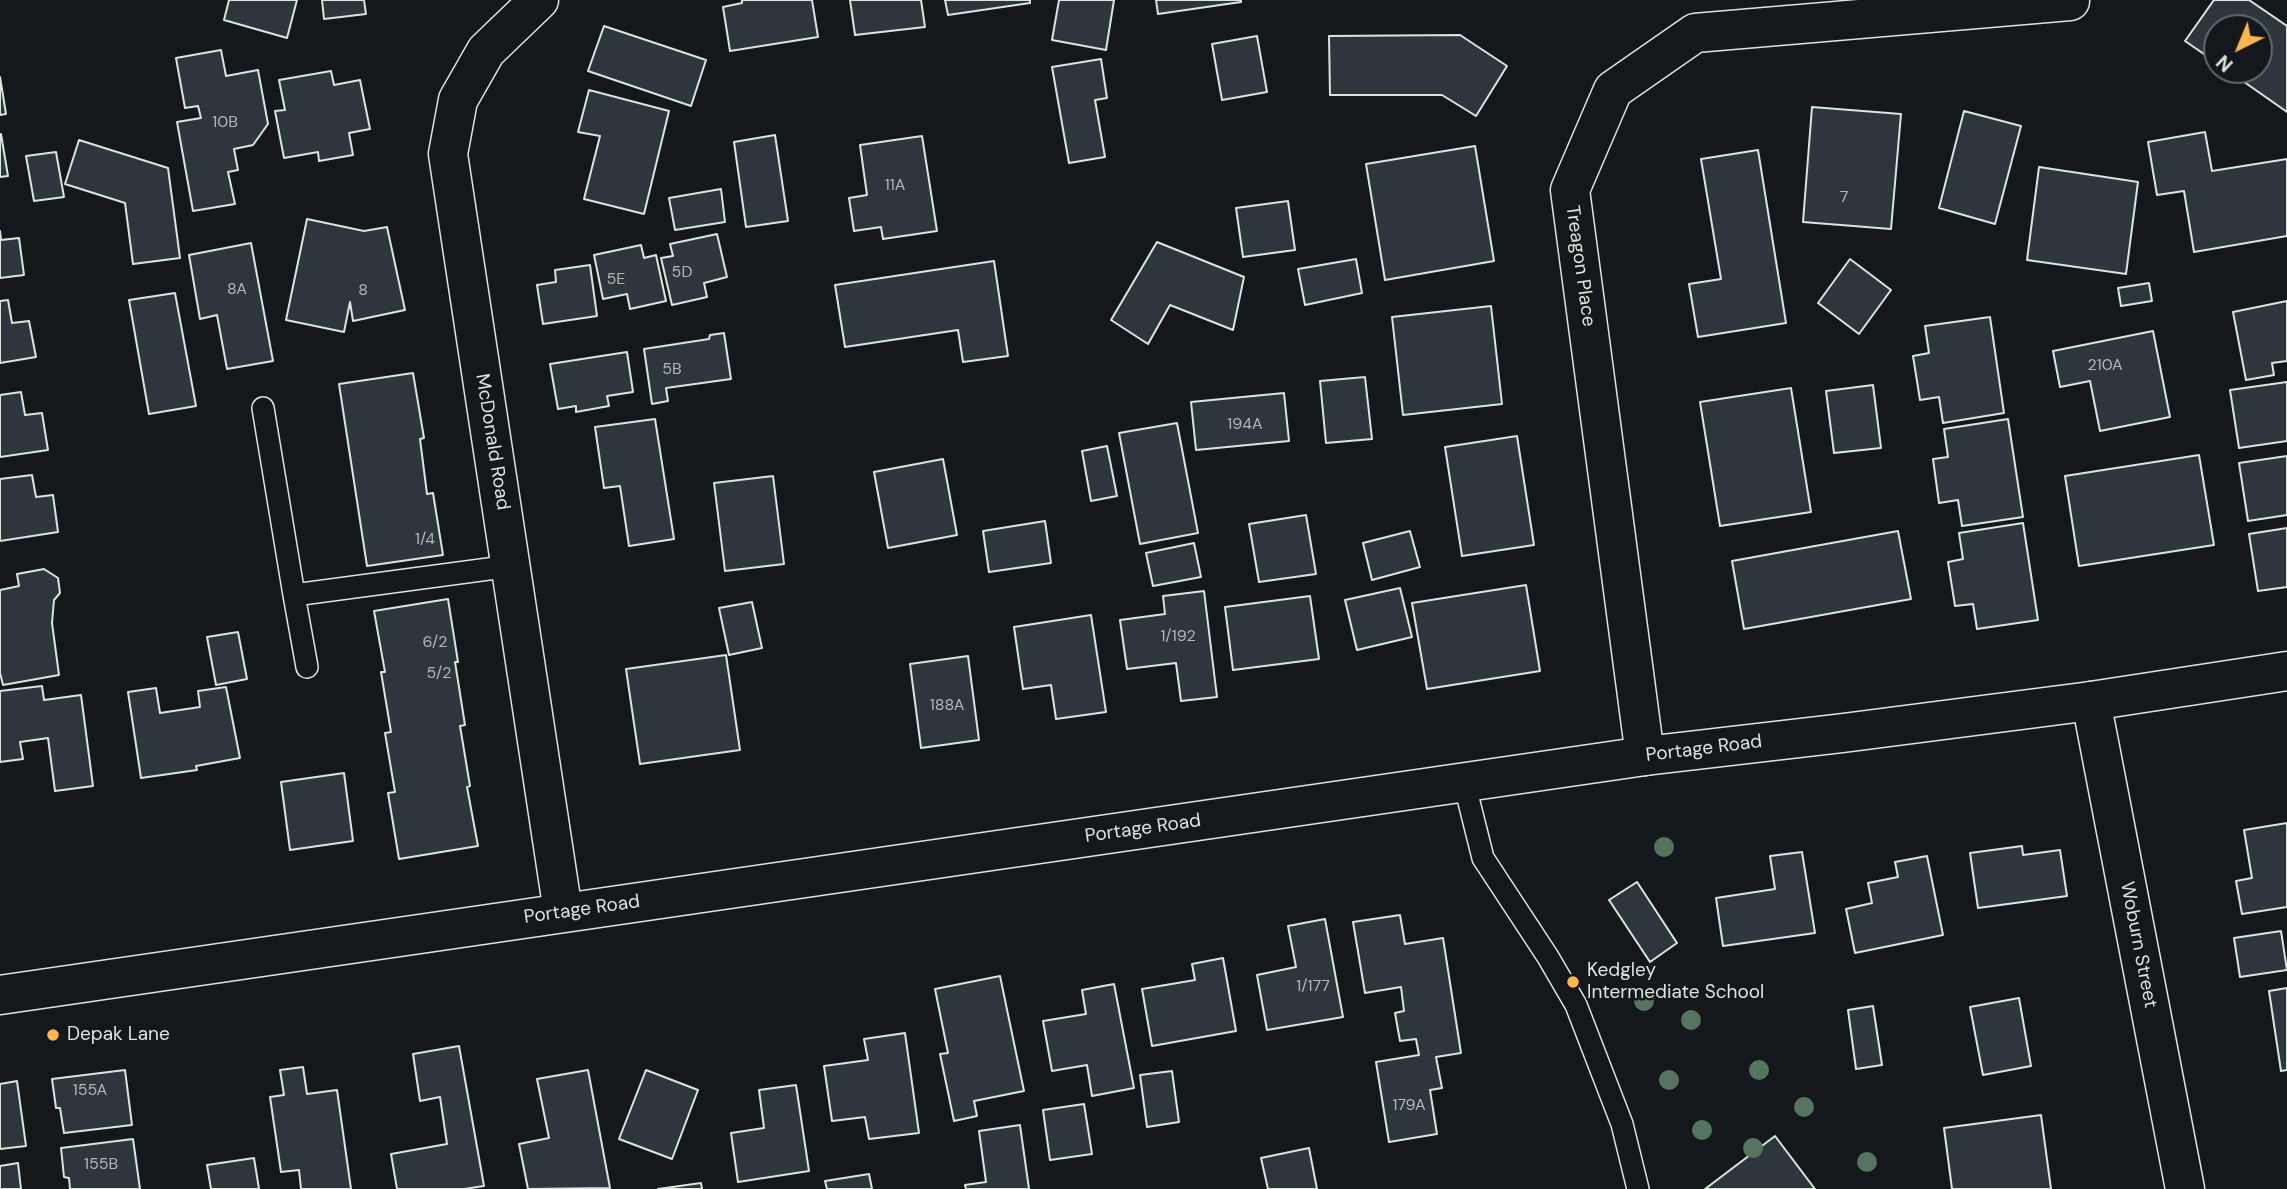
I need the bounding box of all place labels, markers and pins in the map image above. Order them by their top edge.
place label: Kedgley Intermediate School [1587,960,1764,1004]
marker: Kedgley Intermediate School [1565,974,1581,990]
place label: Depak Lane [67,1024,170,1046]
marker: Depak Lane [45,1027,61,1043]

